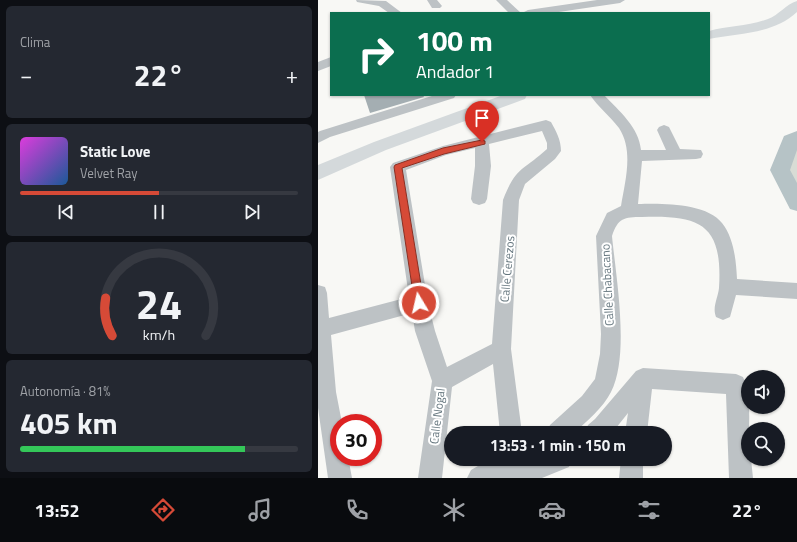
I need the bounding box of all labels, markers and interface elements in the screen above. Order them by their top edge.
text: 100 m [416,19,493,62]
icon: right [350,28,402,80]
text: Clima [20,32,50,52]
text: 22° [134,52,184,98]
text: − [20,58,32,92]
text: + [286,58,298,92]
text: Andador 1 [416,58,494,85]
pin [465,101,499,142]
icon: arrive [471,107,493,129]
text: Static Love [80,140,151,163]
text: Velvet Ray [80,163,138,183]
icon: previous [55,201,77,223]
icon: pause [148,201,170,223]
icon: next [241,201,263,223]
street label: Calle Cerezos [495,235,519,303]
street label: Calle Chabacano [595,243,619,327]
text: 24 [136,272,182,335]
position arrow [398,282,440,324]
text: km/h [143,324,175,346]
map controls [741,370,785,466]
button: sound [741,370,785,414]
text: Autonomía · 81% [20,381,111,401]
street label: Calle Nogal [424,387,450,445]
text: 405 km [20,400,118,446]
speed limit sign: 30 [330,414,382,466]
button: search [741,422,785,466]
text: 13:53 · 1 min · 150 m [490,434,626,457]
icon: directions [149,496,177,524]
icon: music [246,496,274,524]
icon: phone [343,496,371,524]
icon: climate [440,496,468,524]
icon: car [538,496,566,524]
icon: filters [635,496,663,524]
text: 13:52 [35,497,80,524]
text: 22° [732,497,762,524]

